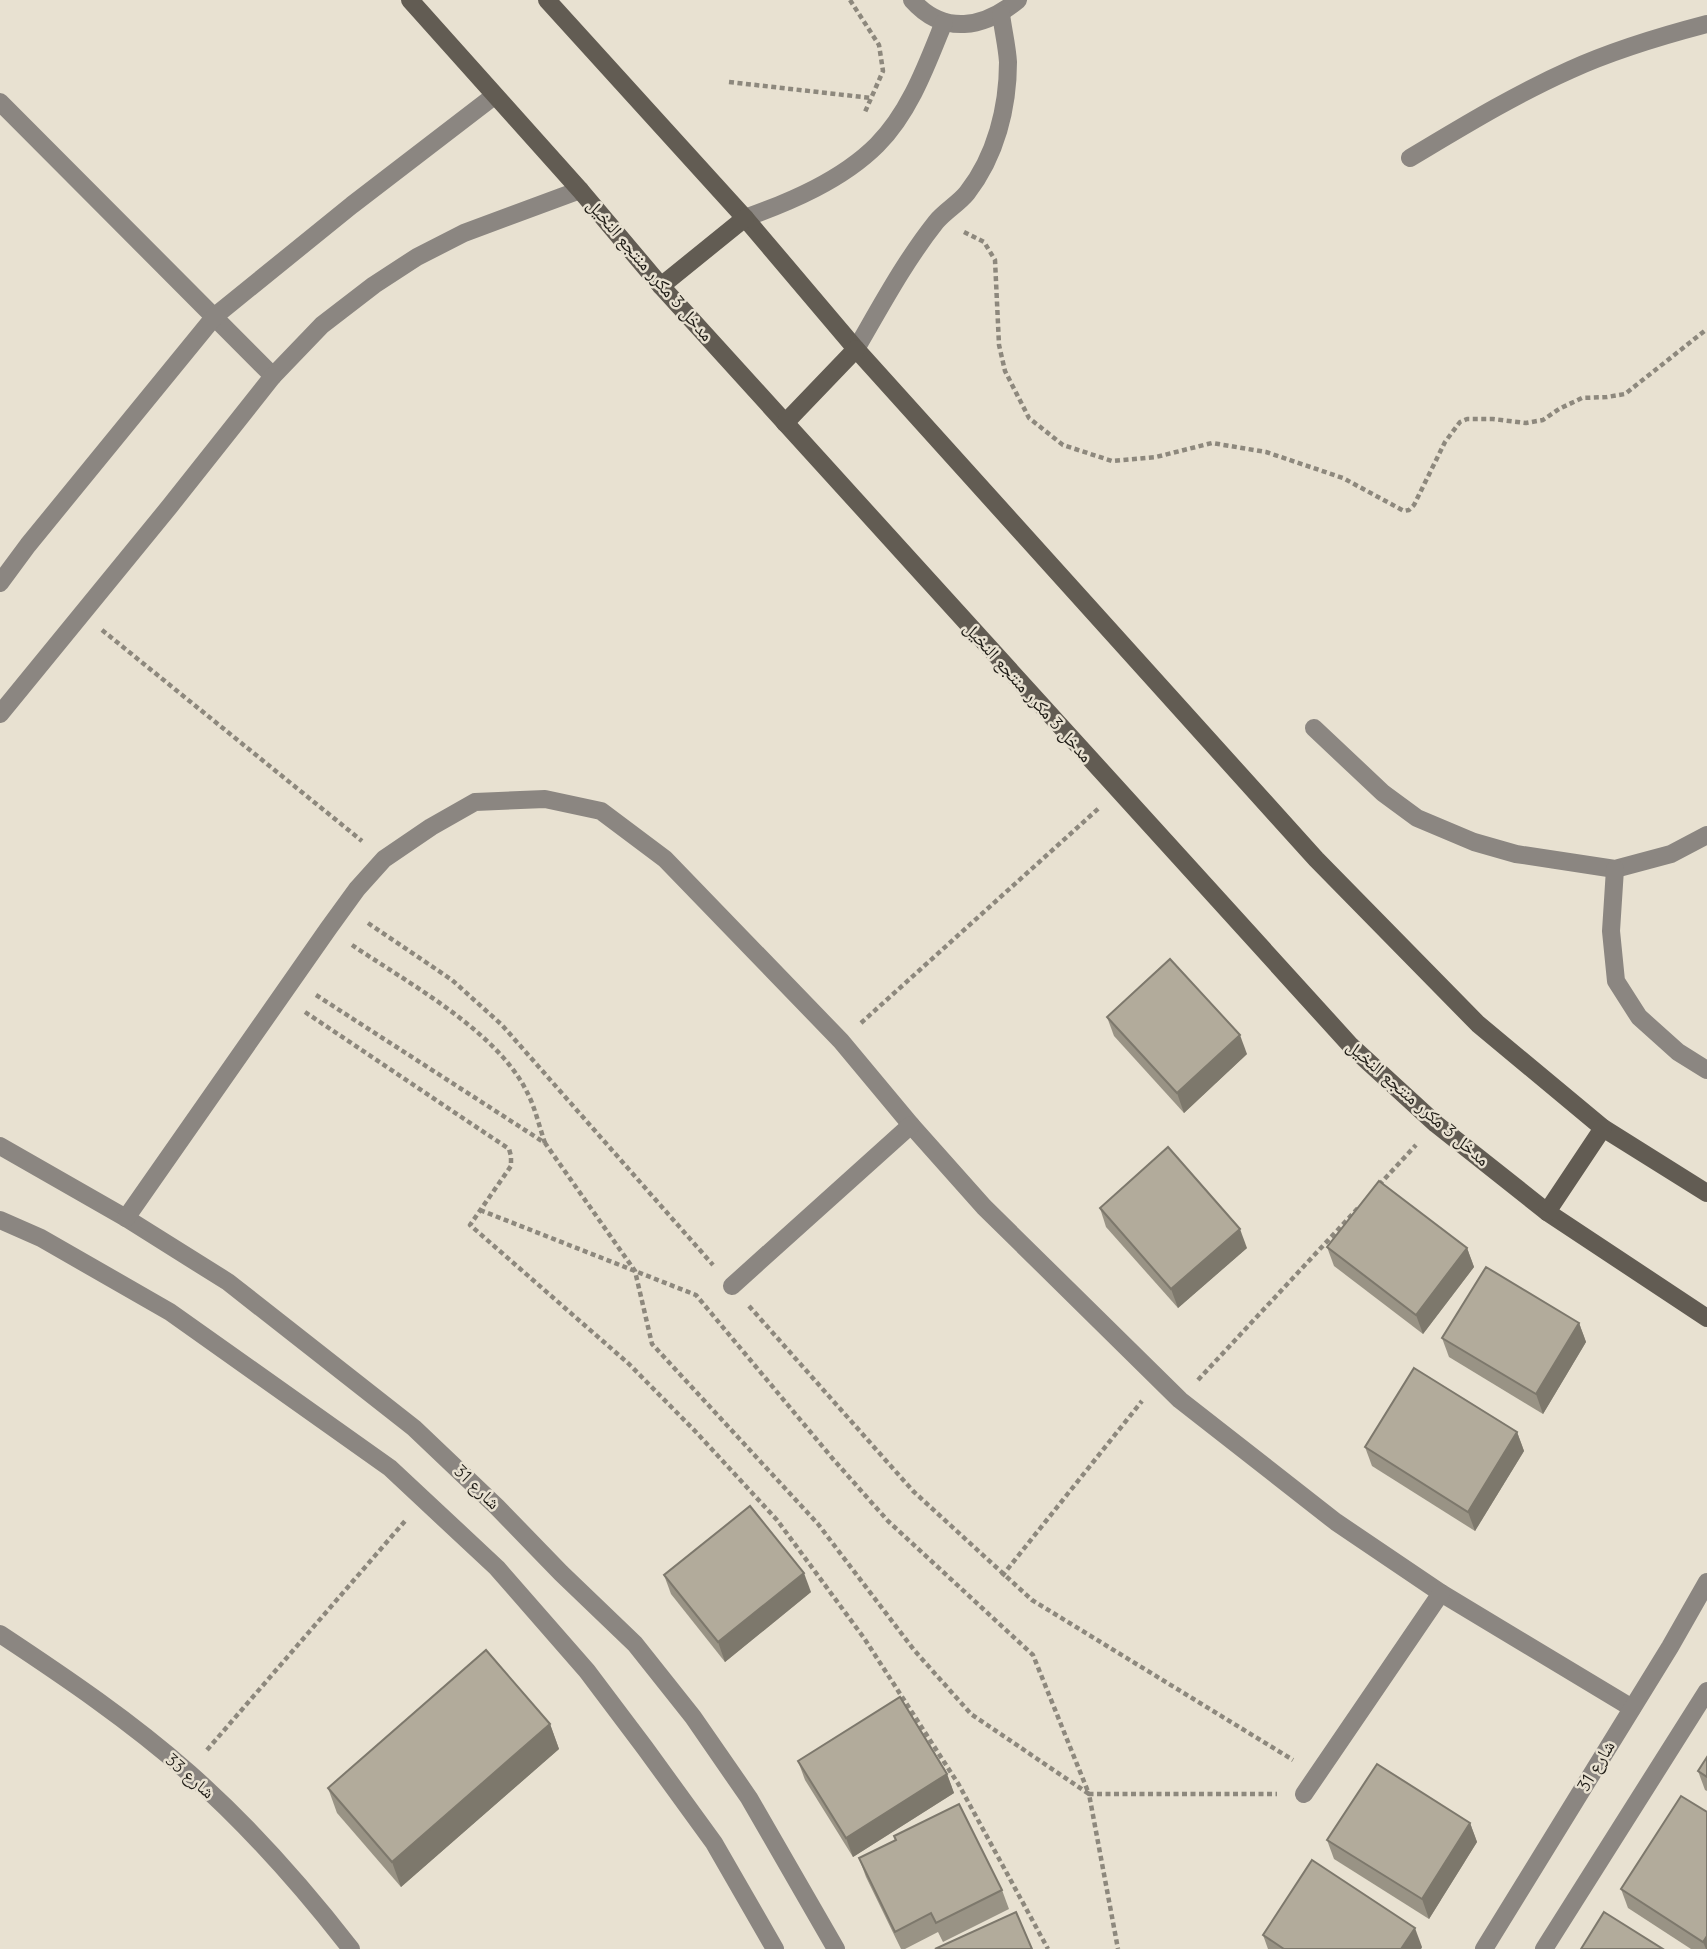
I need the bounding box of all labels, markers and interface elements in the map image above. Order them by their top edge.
street label: مدخل 3 مكرر منتجع النخيل [581,194,719,346]
street label: مدخل 3 مكرر منتجع النخيل [958,616,1098,768]
street label: مدخل 3 مكرر منتجع النخيل [1342,1034,1494,1172]
street label: شارع 31 [449,1459,505,1514]
street label: شارع 31 [1571,1736,1620,1795]
street label: شارع 33 [161,1748,220,1803]

